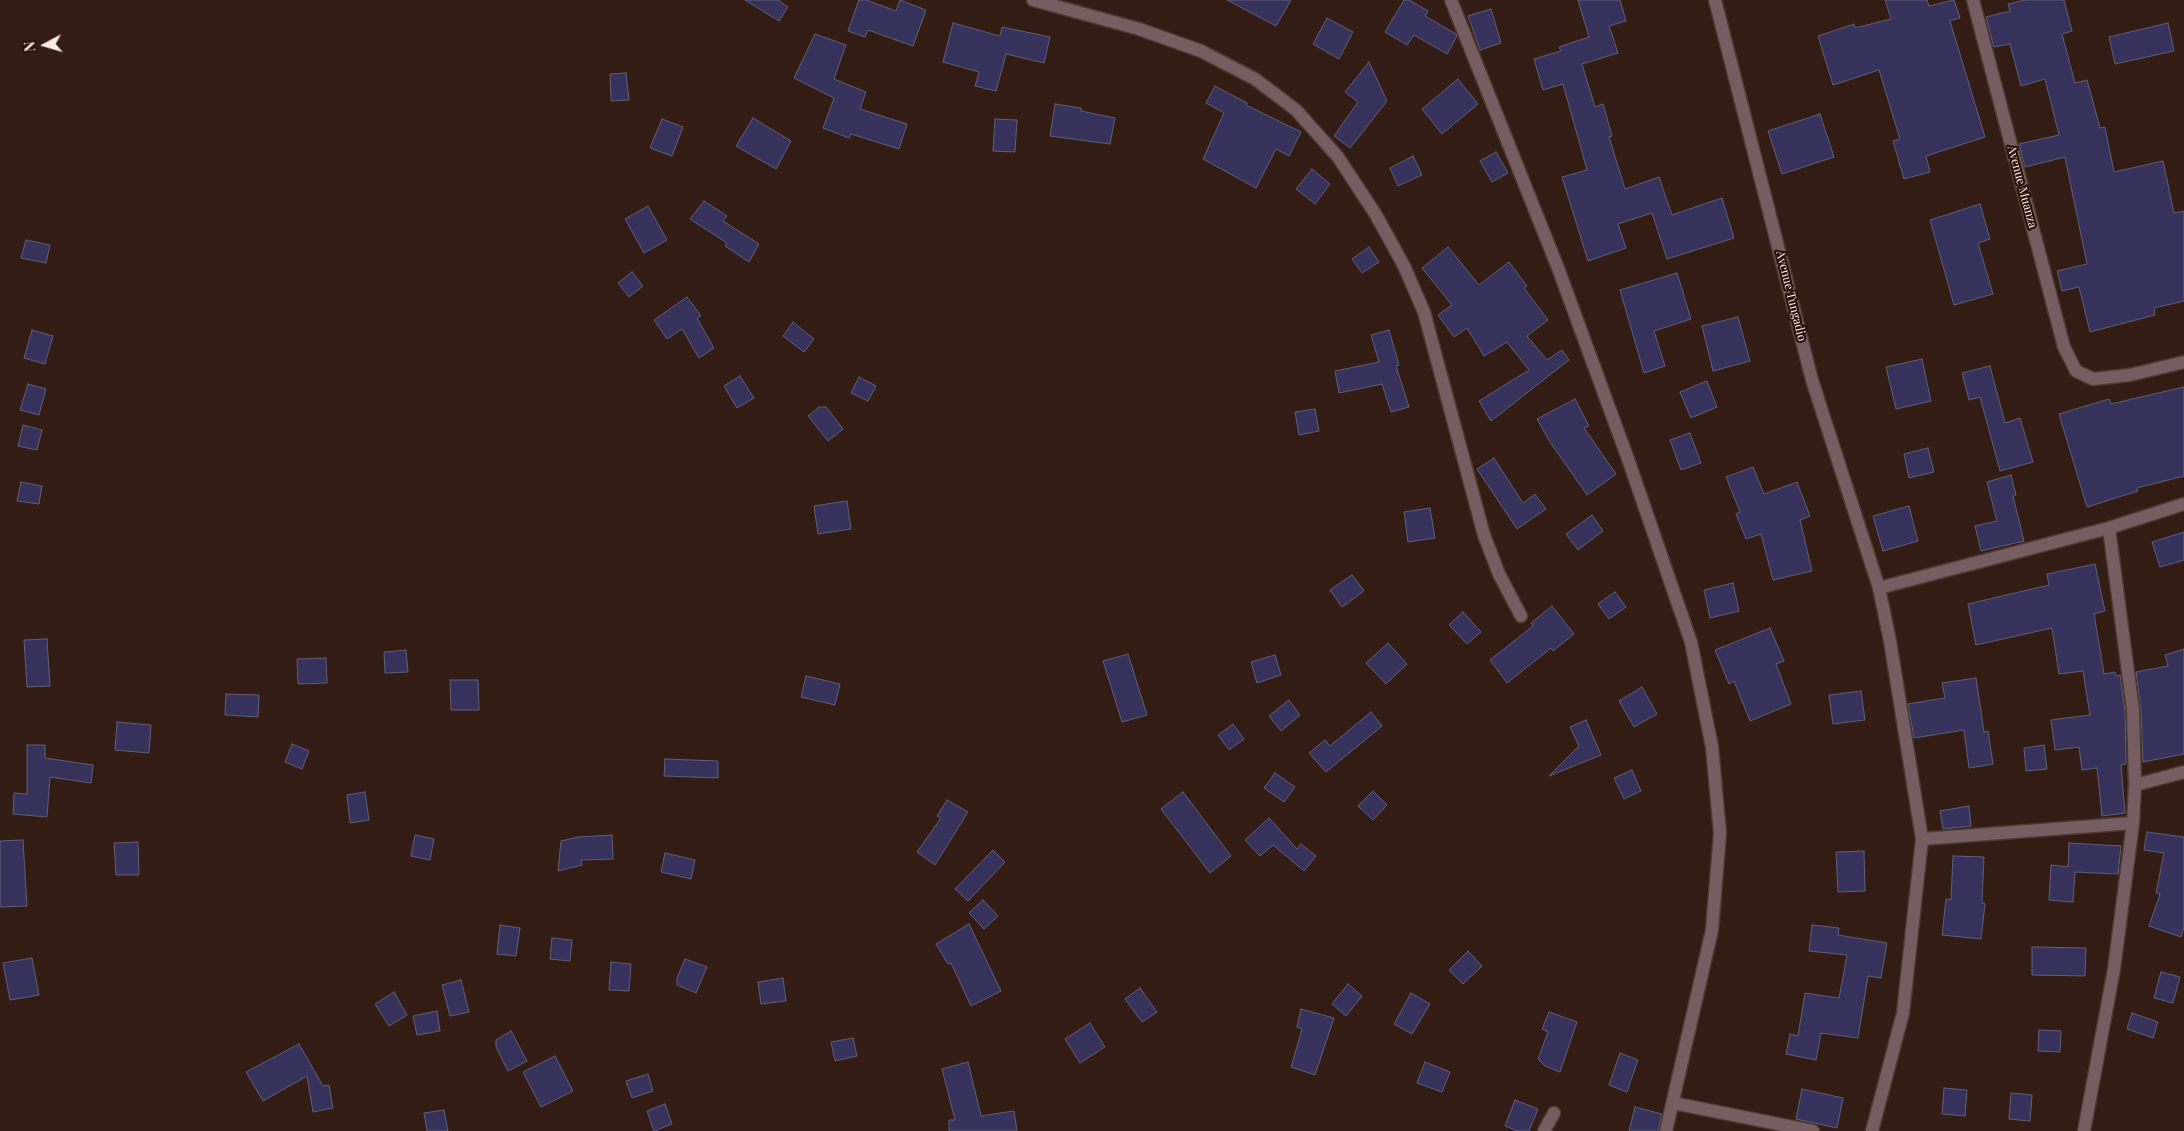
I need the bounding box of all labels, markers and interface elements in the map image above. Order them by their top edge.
north arrow [20,20,70,70]
text: N [20,41,40,53]
street label: Avenue Muanza [2004,144,2040,230]
street label: Avenue Tungadio [1773,249,1809,343]

